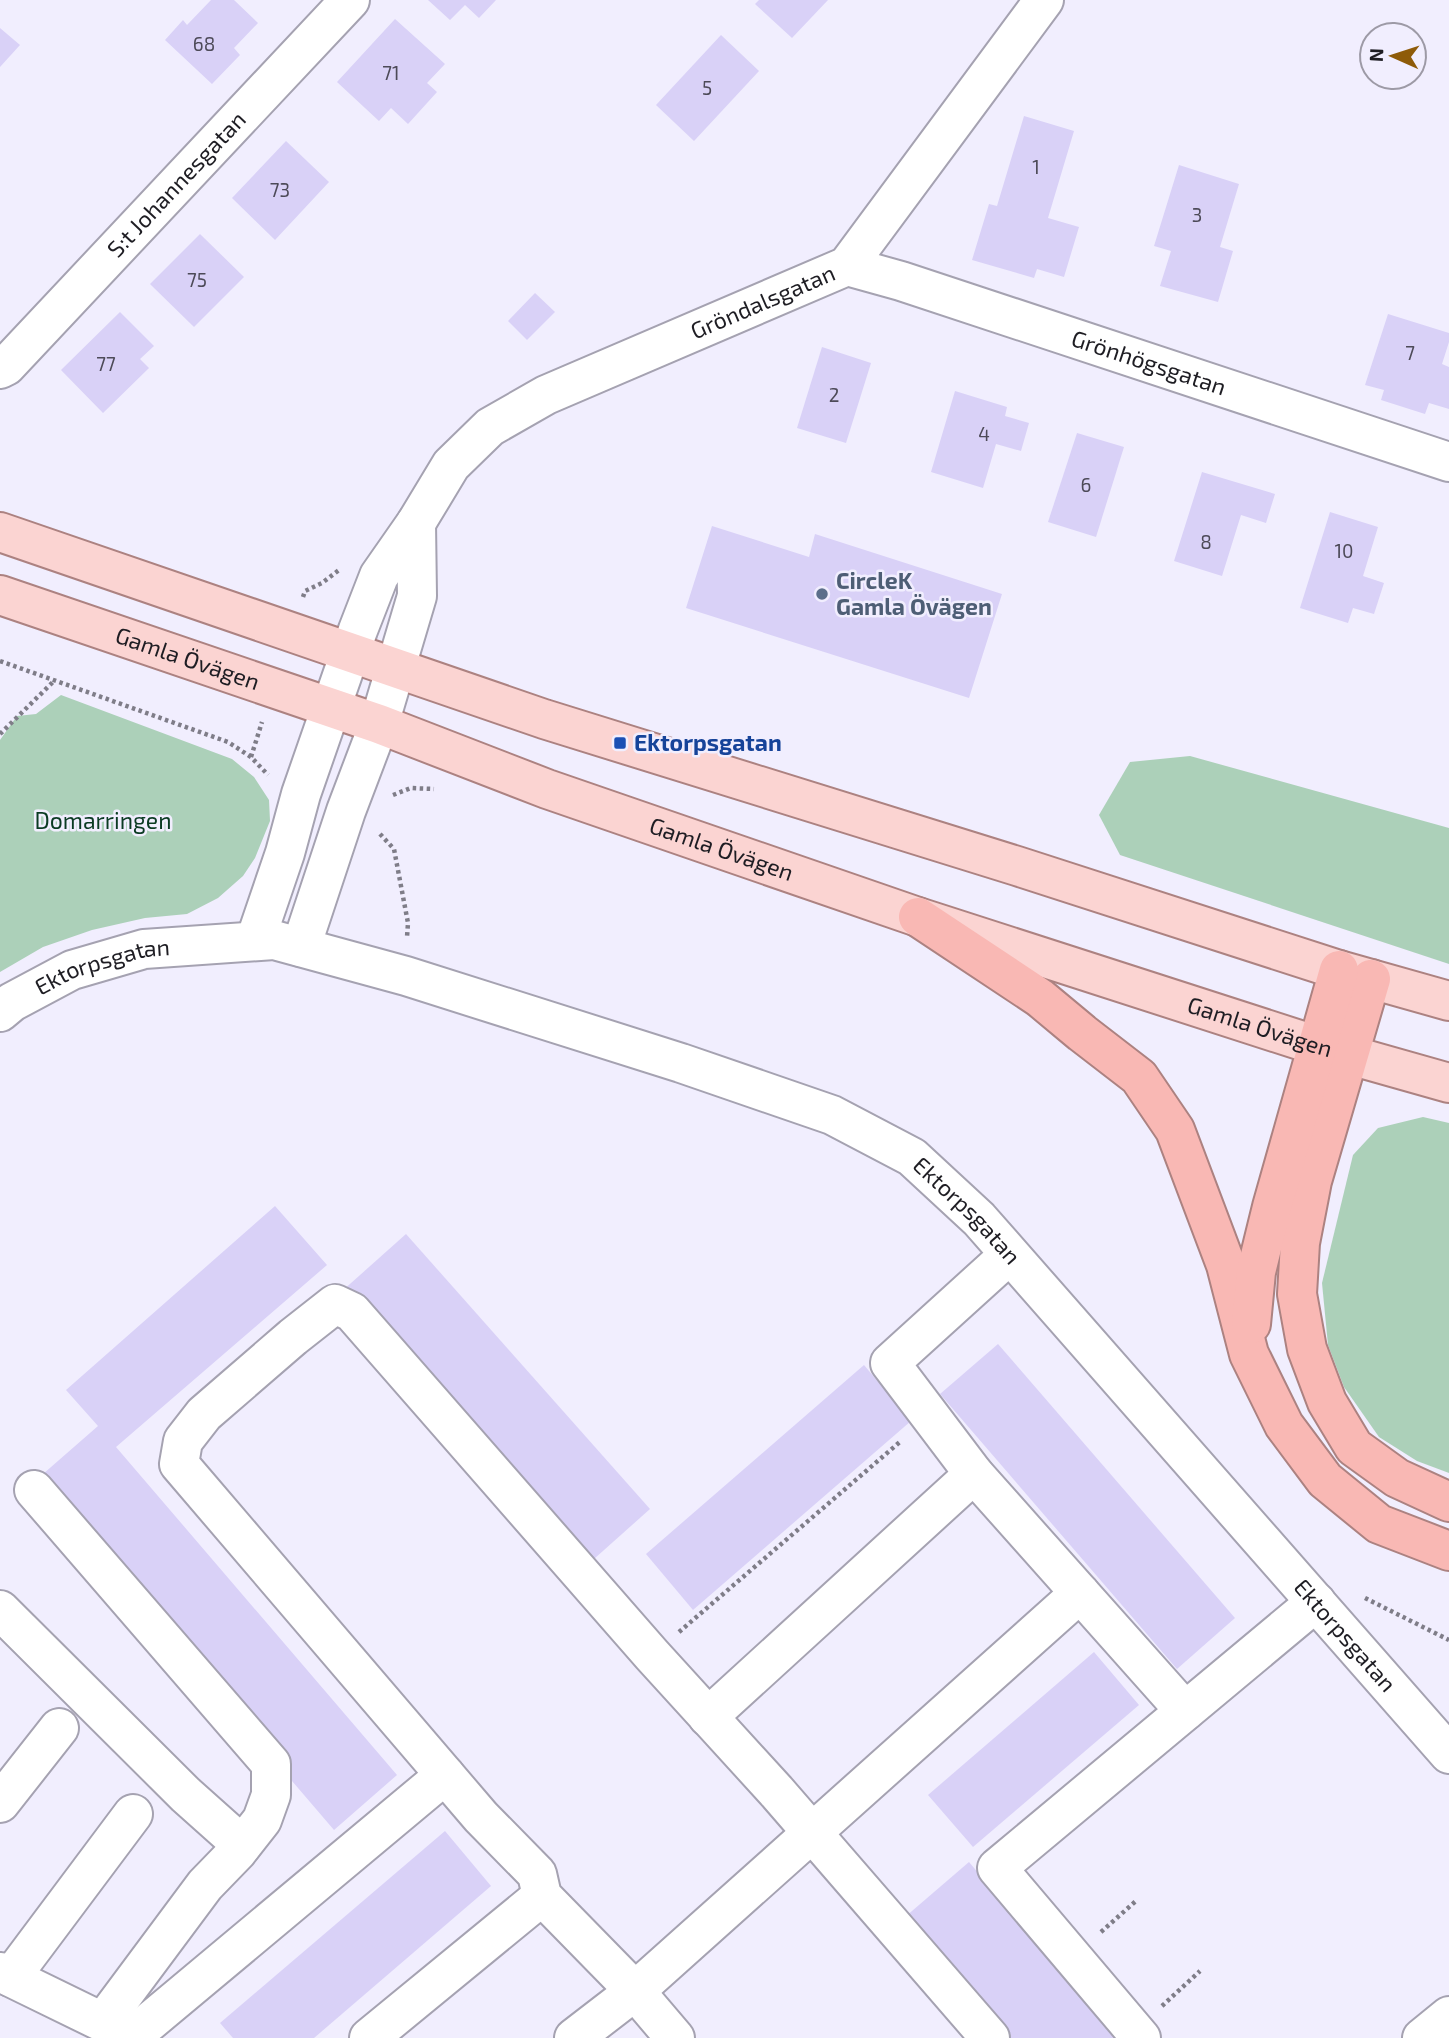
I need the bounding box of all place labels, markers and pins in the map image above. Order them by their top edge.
place label: CircleK Gamla Övägen [836,566,992,620]
marker: CircleK Gamla Övägen [814,586,830,602]
place label: Ektorpsgatan [634,728,782,756]
marker: Ektorpsgatan [612,735,628,751]

